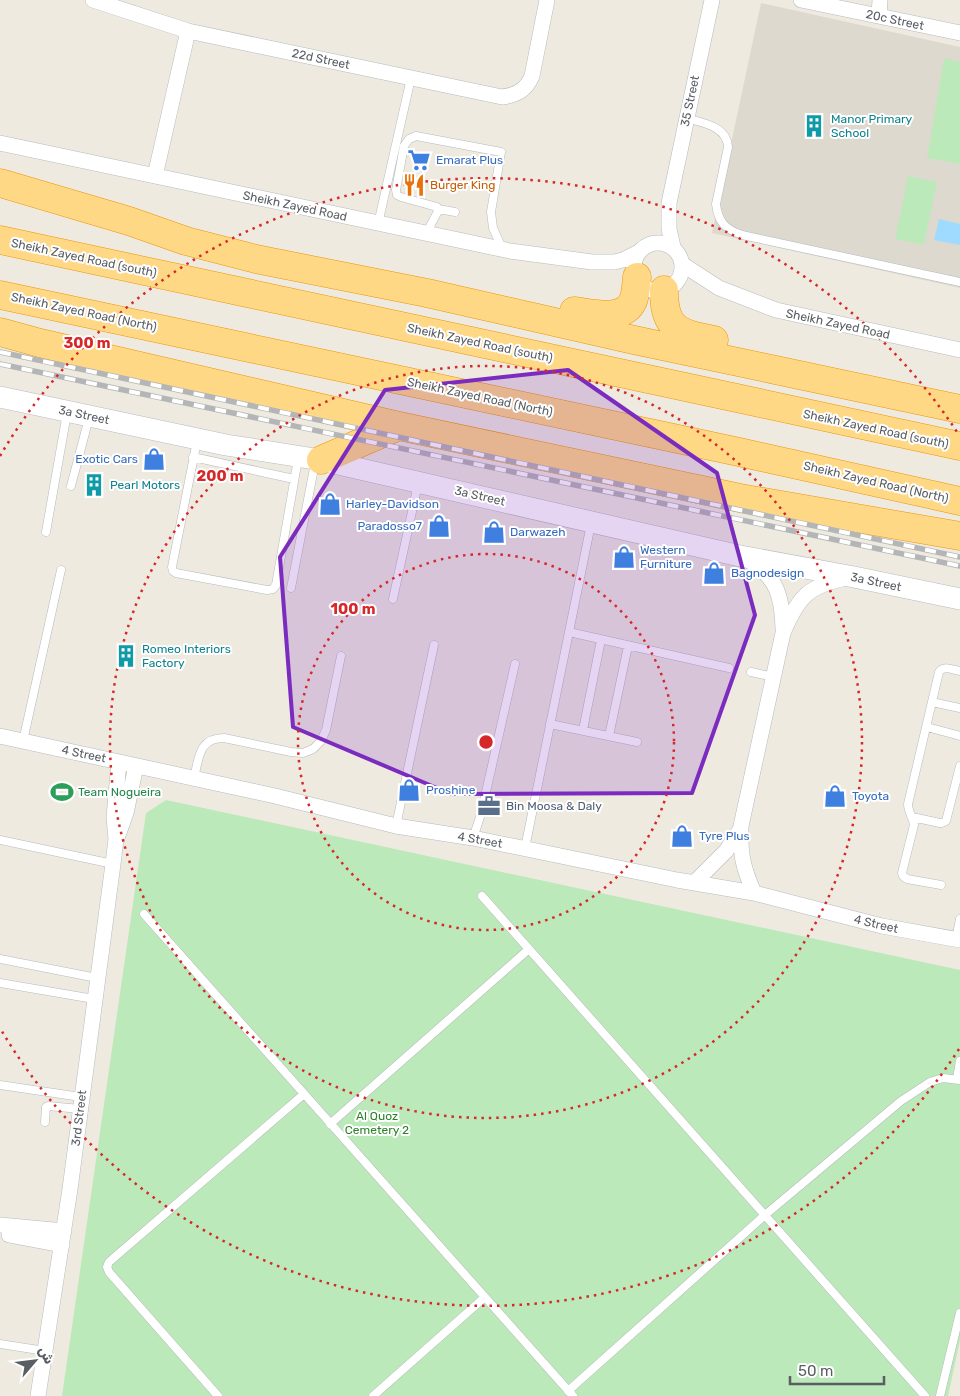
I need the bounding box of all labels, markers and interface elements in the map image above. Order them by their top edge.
street label: 20c Street [865,7,926,33]
street label: 22d Street [291,46,352,72]
street label: 35 Street [678,74,702,128]
place label: Manor Primary School [831,112,913,140]
building icon: Manor Primary School [801,113,827,139]
supermarket icon: Emarat Plus [406,147,432,173]
place label: Emarat Plus [436,153,503,167]
restaurant icon: Burger King [401,172,427,198]
place label: Burger King [430,178,495,192]
street label: Sheikh Zayed Road [242,188,348,224]
street label: Sheikh Zayed Road (south) [10,236,158,280]
street label: Sheikh Zayed Road (North) [10,290,158,334]
street label: Sheikh Zayed Road [785,306,891,342]
street label: Sheikh Zayed Road (south) [406,321,554,365]
text: 300 m [63,334,111,352]
street label: Sheikh Zayed Road (North) [406,375,554,419]
street label: 3a Street [57,403,111,427]
street label: Sheikh Zayed Road (south) [802,407,950,451]
shop icon: Exotic Cars [141,446,167,472]
place label: Exotic Cars [75,452,138,466]
street label: Sheikh Zayed Road (North) [802,458,950,506]
text: 200 m [196,467,244,485]
building icon: Pearl Motors [81,472,107,498]
place label: Pearl Motors [110,478,180,492]
street label: 3a Street [453,483,507,509]
shop icon: Harley-Davidson [317,491,343,517]
place label: Harley-Davidson [346,497,439,511]
shop icon: Paradosso7 [426,513,452,539]
place label: Paradosso7 [357,519,422,533]
shop icon: Darwazeh [481,519,507,545]
place label: Darwazeh [510,525,566,539]
place label: Western Furniture [640,543,692,571]
shop icon: Western Furniture [611,544,637,570]
shop icon: Bagnodesign [701,560,727,586]
place label: Bagnodesign [731,566,804,580]
street label: 3a Street [849,570,903,594]
text: 100 m [331,600,375,618]
place label: Romeo Interiors Factory [142,642,231,670]
building icon: Romeo Interiors Factory [113,643,139,669]
centre of rings [477,733,495,751]
street label: 4 Street [60,742,108,766]
shop icon: Proshine [396,777,422,803]
sports icon: Team Nogueira [49,779,75,805]
place label: Proshine [426,783,476,797]
shop icon: Toyota [822,783,848,809]
place label: Team Nogueira [78,785,161,799]
place label: Toyota [852,789,889,803]
office icon: Bin Moosa & Daly [476,793,502,819]
place label: Bin Moosa & Daly [506,799,602,813]
shop icon: Tyre Plus [669,823,695,849]
street label: 4 Street [457,829,504,851]
place label: Tyre Plus [699,829,750,843]
street label: 4 Street [852,912,900,936]
street label: 3rd Street [69,1089,89,1147]
park label: Al Quoz Cemetery 2 [345,1109,409,1137]
north arrow [10,1336,60,1386]
text: ش [34,1343,58,1367]
scale bar [790,1354,884,1386]
text: 50 m [798,1362,833,1380]

